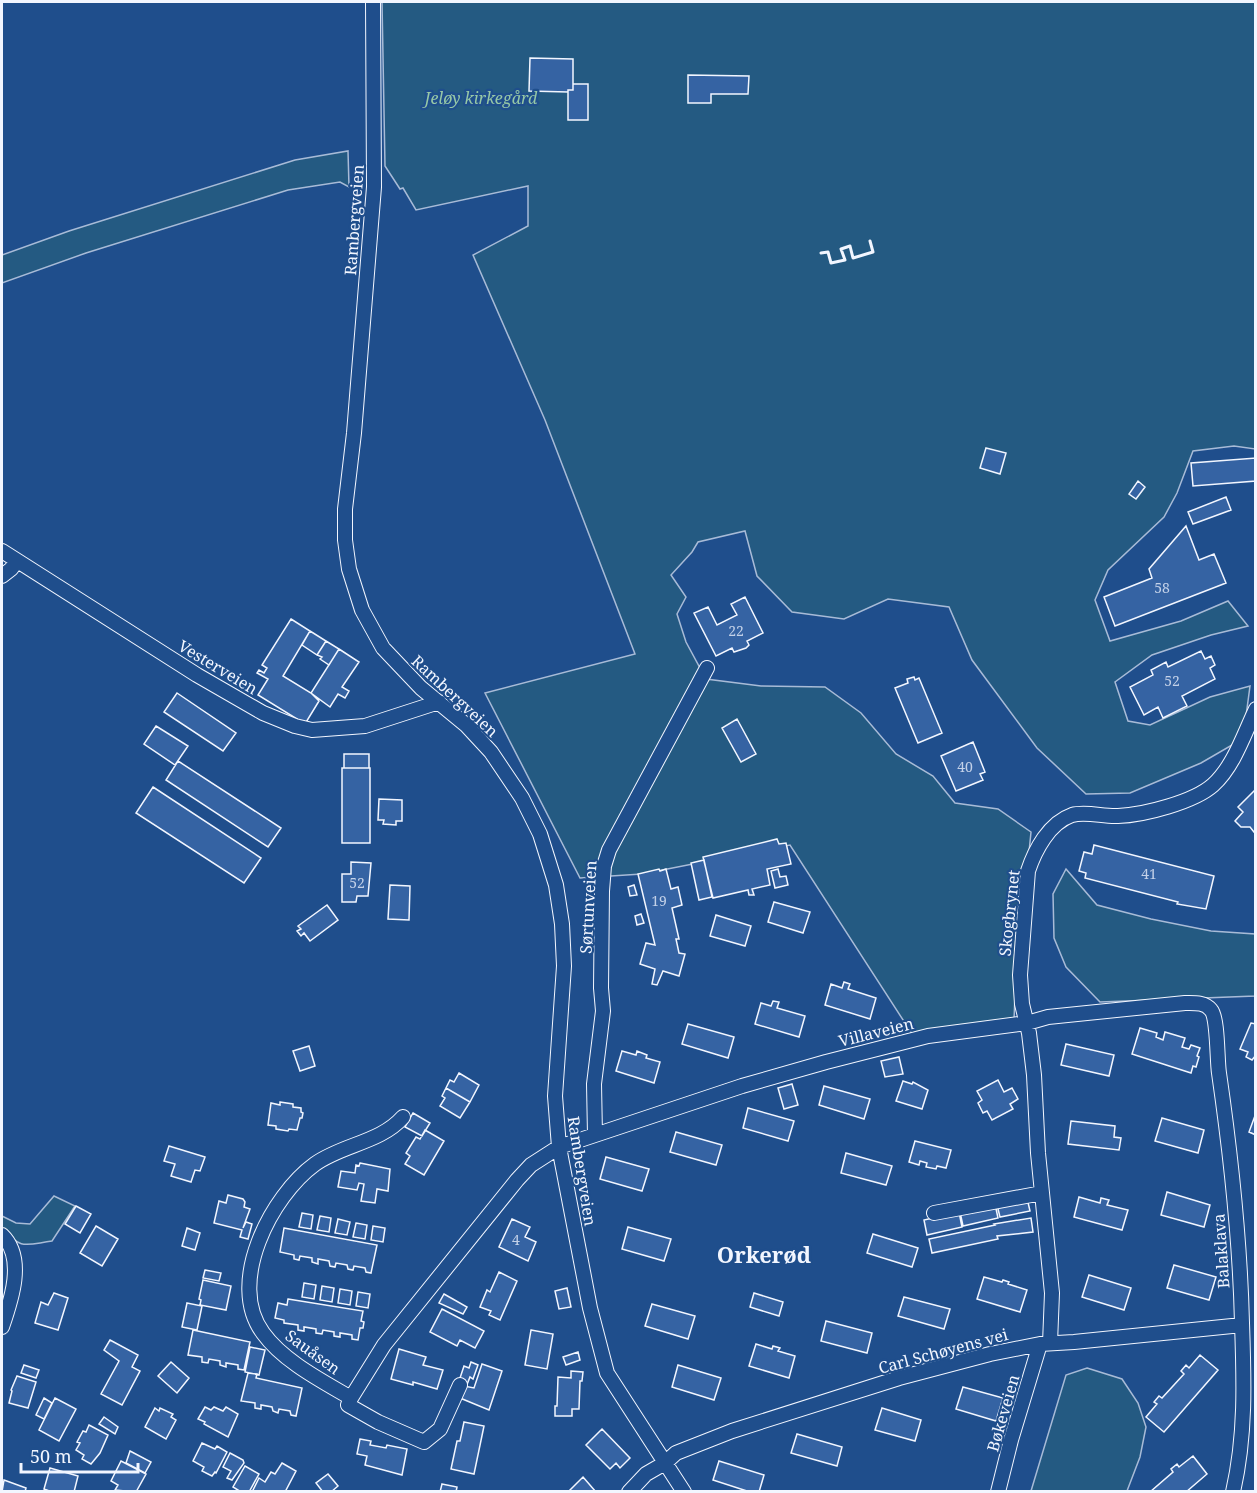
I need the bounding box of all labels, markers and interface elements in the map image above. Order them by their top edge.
park label: Jeløy kirkegård [422,87,538,109]
street label: Rambergveien [339,164,369,276]
house number: 58 [1154,578,1170,597]
house number: 22 [728,621,744,640]
street label: Vesterveien [174,635,262,699]
street label: Rambergveien [407,650,503,742]
house number: 52 [1164,671,1180,690]
house number: 40 [957,757,973,776]
street label: Sørtunveien [575,860,601,954]
house number: 41 [1141,864,1157,883]
street label: Skogbrynet [994,868,1024,957]
house number: 52 [349,873,365,892]
house number: 19 [651,891,667,910]
street label: Villaveien [836,1012,916,1052]
street label: Rambergveien [562,1114,602,1228]
street label: Balaklava [1207,1213,1235,1289]
house number: 4 [512,1230,520,1249]
district label: Orkerød [717,1239,811,1269]
street label: Carl Schøyens vei [876,1323,1010,1379]
street label: Sauåsen [281,1325,345,1379]
street label: Bøkeveien [982,1372,1024,1454]
scale bar [21,1436,138,1474]
text: 50 m [30,1444,72,1468]

